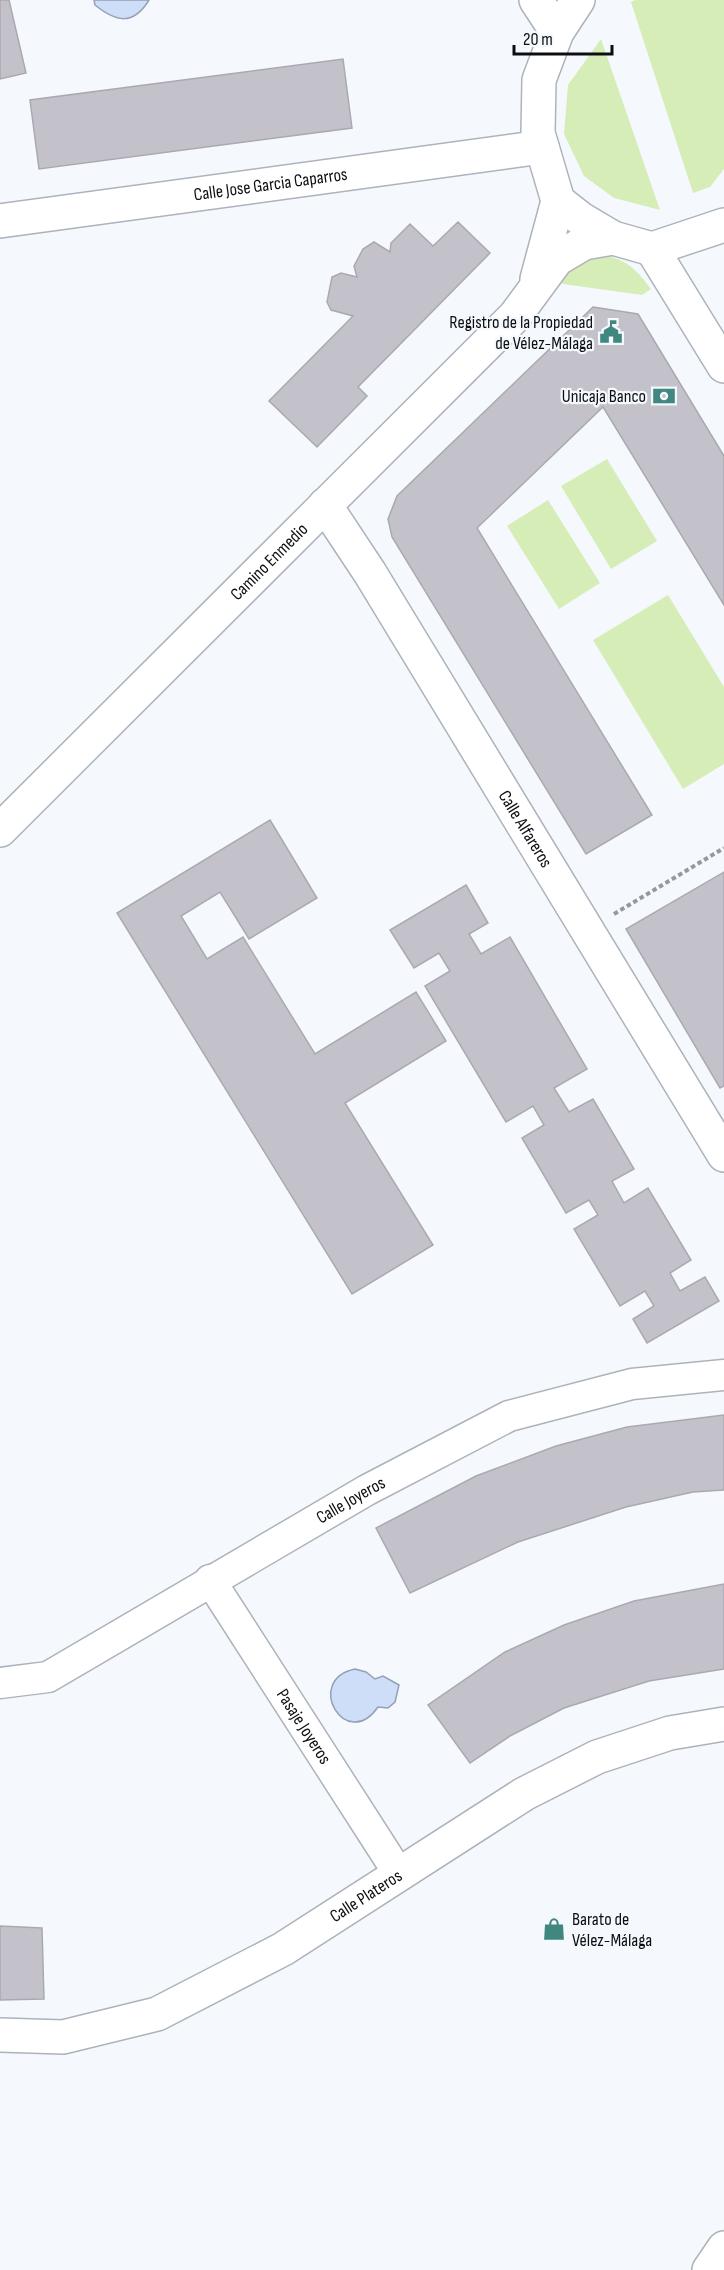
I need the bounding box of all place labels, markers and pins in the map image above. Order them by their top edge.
place label: Registro de la Propiedad de Vélez-Málaga [449,312,593,354]
public building icon: Registro de la Propiedad de Vélez-Málaga [598,319,624,345]
bank icon: Unicaja Banco [651,383,677,409]
place label: Unicaja Banco [562,386,646,407]
place label: Barato de Vélez-Málaga [572,1909,652,1951]
shop icon: Barato de Vélez-Málaga [541,1916,567,1942]

